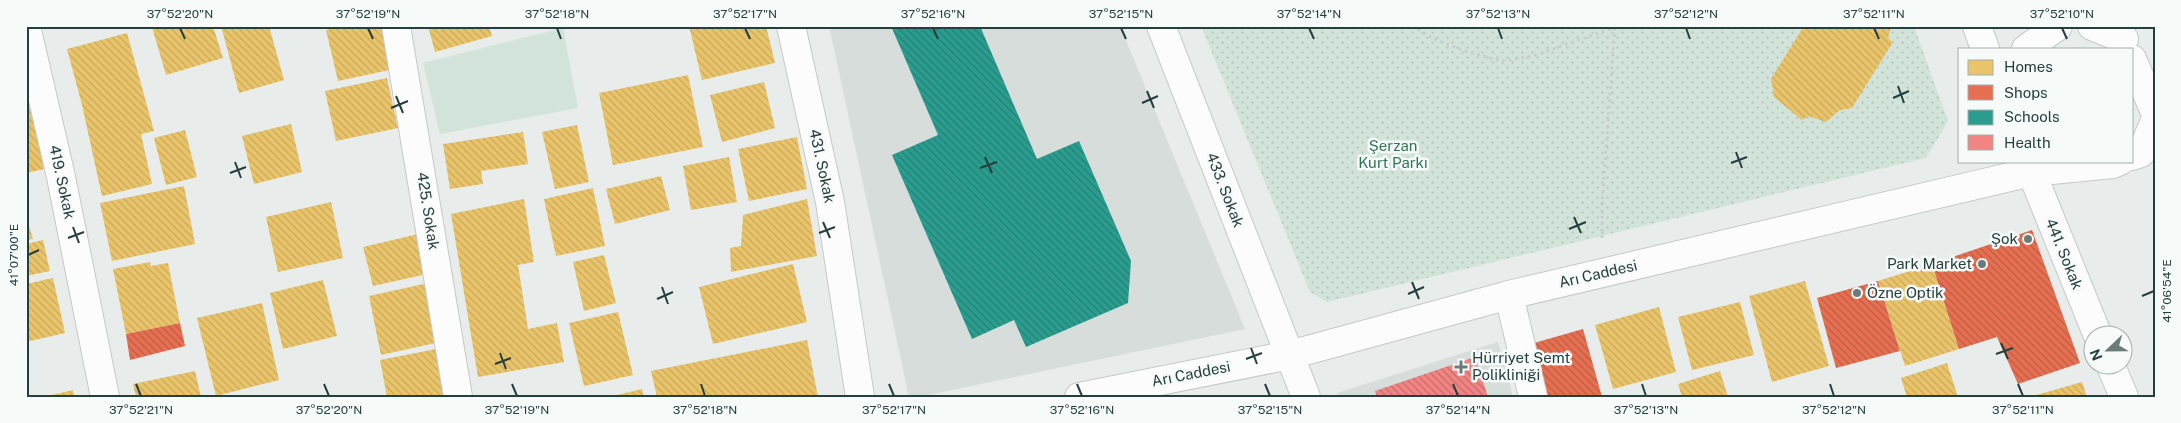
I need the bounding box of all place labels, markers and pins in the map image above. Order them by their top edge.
place label: Şok [1991,230,2018,247]
marker: Şok [2022,233,2034,245]
place label: Park Market [1887,255,1972,272]
marker: Park Market [1976,258,1988,270]
place label: Özne Optik [1867,283,1943,301]
marker: Özne Optik [1851,287,1863,299]
place label: Hürriyet Semt Polikliniği [1472,349,1570,383]
marker: Hürriyet Semt Polikliniği [1454,360,1468,374]

